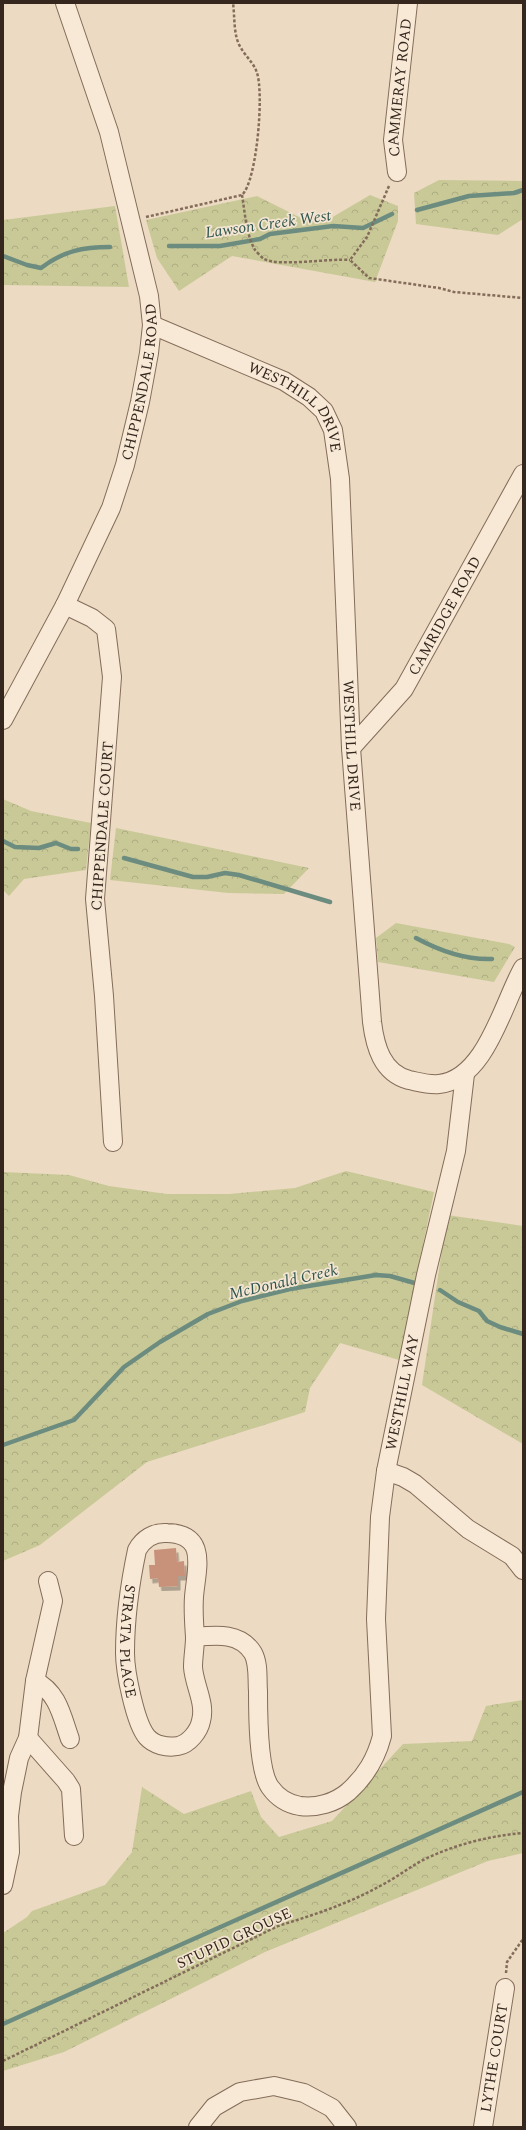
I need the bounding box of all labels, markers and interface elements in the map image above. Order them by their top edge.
street label: CAMMERAY ROAD [381,17,418,158]
water label: Lawson Creek West [204,203,334,245]
street label: CHIPPENDALE ROAD [115,302,164,463]
street label: WESTHILL DRIVE [244,356,347,454]
street label: CAMRIDGE ROAD [403,552,487,680]
street label: WESTHILL DRIVE [336,680,367,812]
street label: CHIPPENDALE COURT [85,741,120,912]
water label: McDonald Creek [226,1258,341,1306]
street label: WESTHILL WAY [379,1332,426,1453]
street label: STRATA PLACE [113,1583,142,1700]
street label: STUPID GROUSE [173,1902,295,1975]
street label: LYTHE COURT [474,2002,514,2114]

